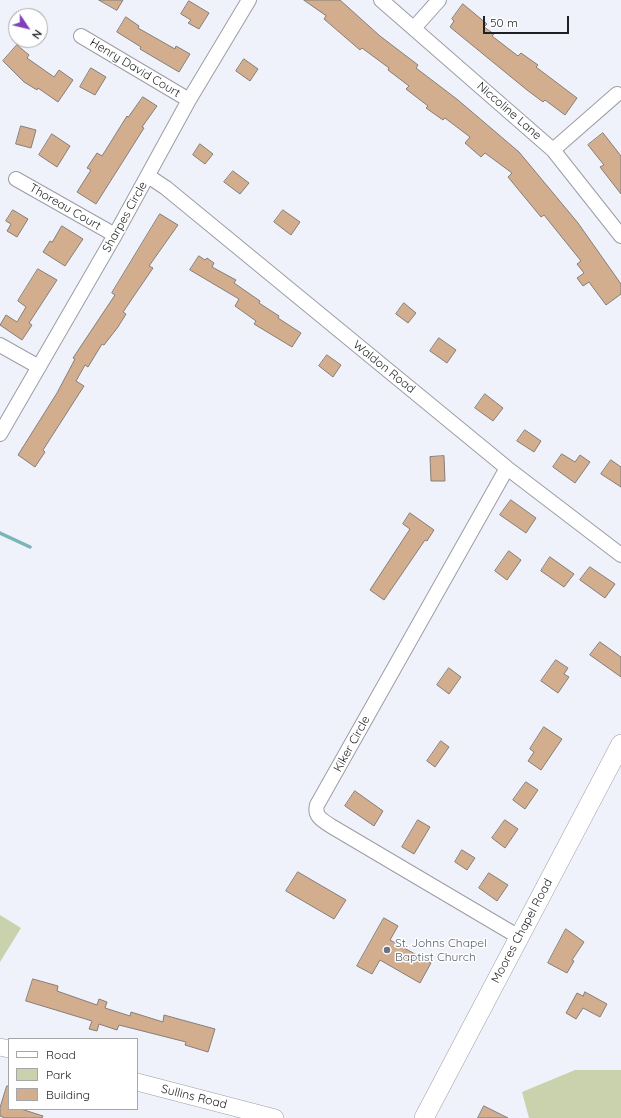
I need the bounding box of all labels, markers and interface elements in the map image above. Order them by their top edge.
north arrow [8,8,48,48]
scale bar [485,8,571,34]
text: 50 m [490,15,518,30]
text: N [29,27,45,42]
street label: Henry David Court [87,35,183,101]
street label: Niccoline Lane [474,79,544,143]
street label: Sharpes Circle [100,179,150,255]
street label: Thoreau Court [27,181,103,233]
street label: Waldon Road [350,338,418,396]
street label: Kiker Circle [331,713,373,775]
street label: Moores Chapel Road [488,876,556,986]
place label: St. Johns Chapel Baptist Church [395,936,487,964]
marker: St. Johns Chapel Baptist Church [382,945,392,955]
legend [8,1038,138,1110]
text: Road [46,1047,76,1062]
text: Park [46,1067,71,1082]
street label: Sullins Road [160,1082,228,1112]
text: Building [46,1087,90,1102]

